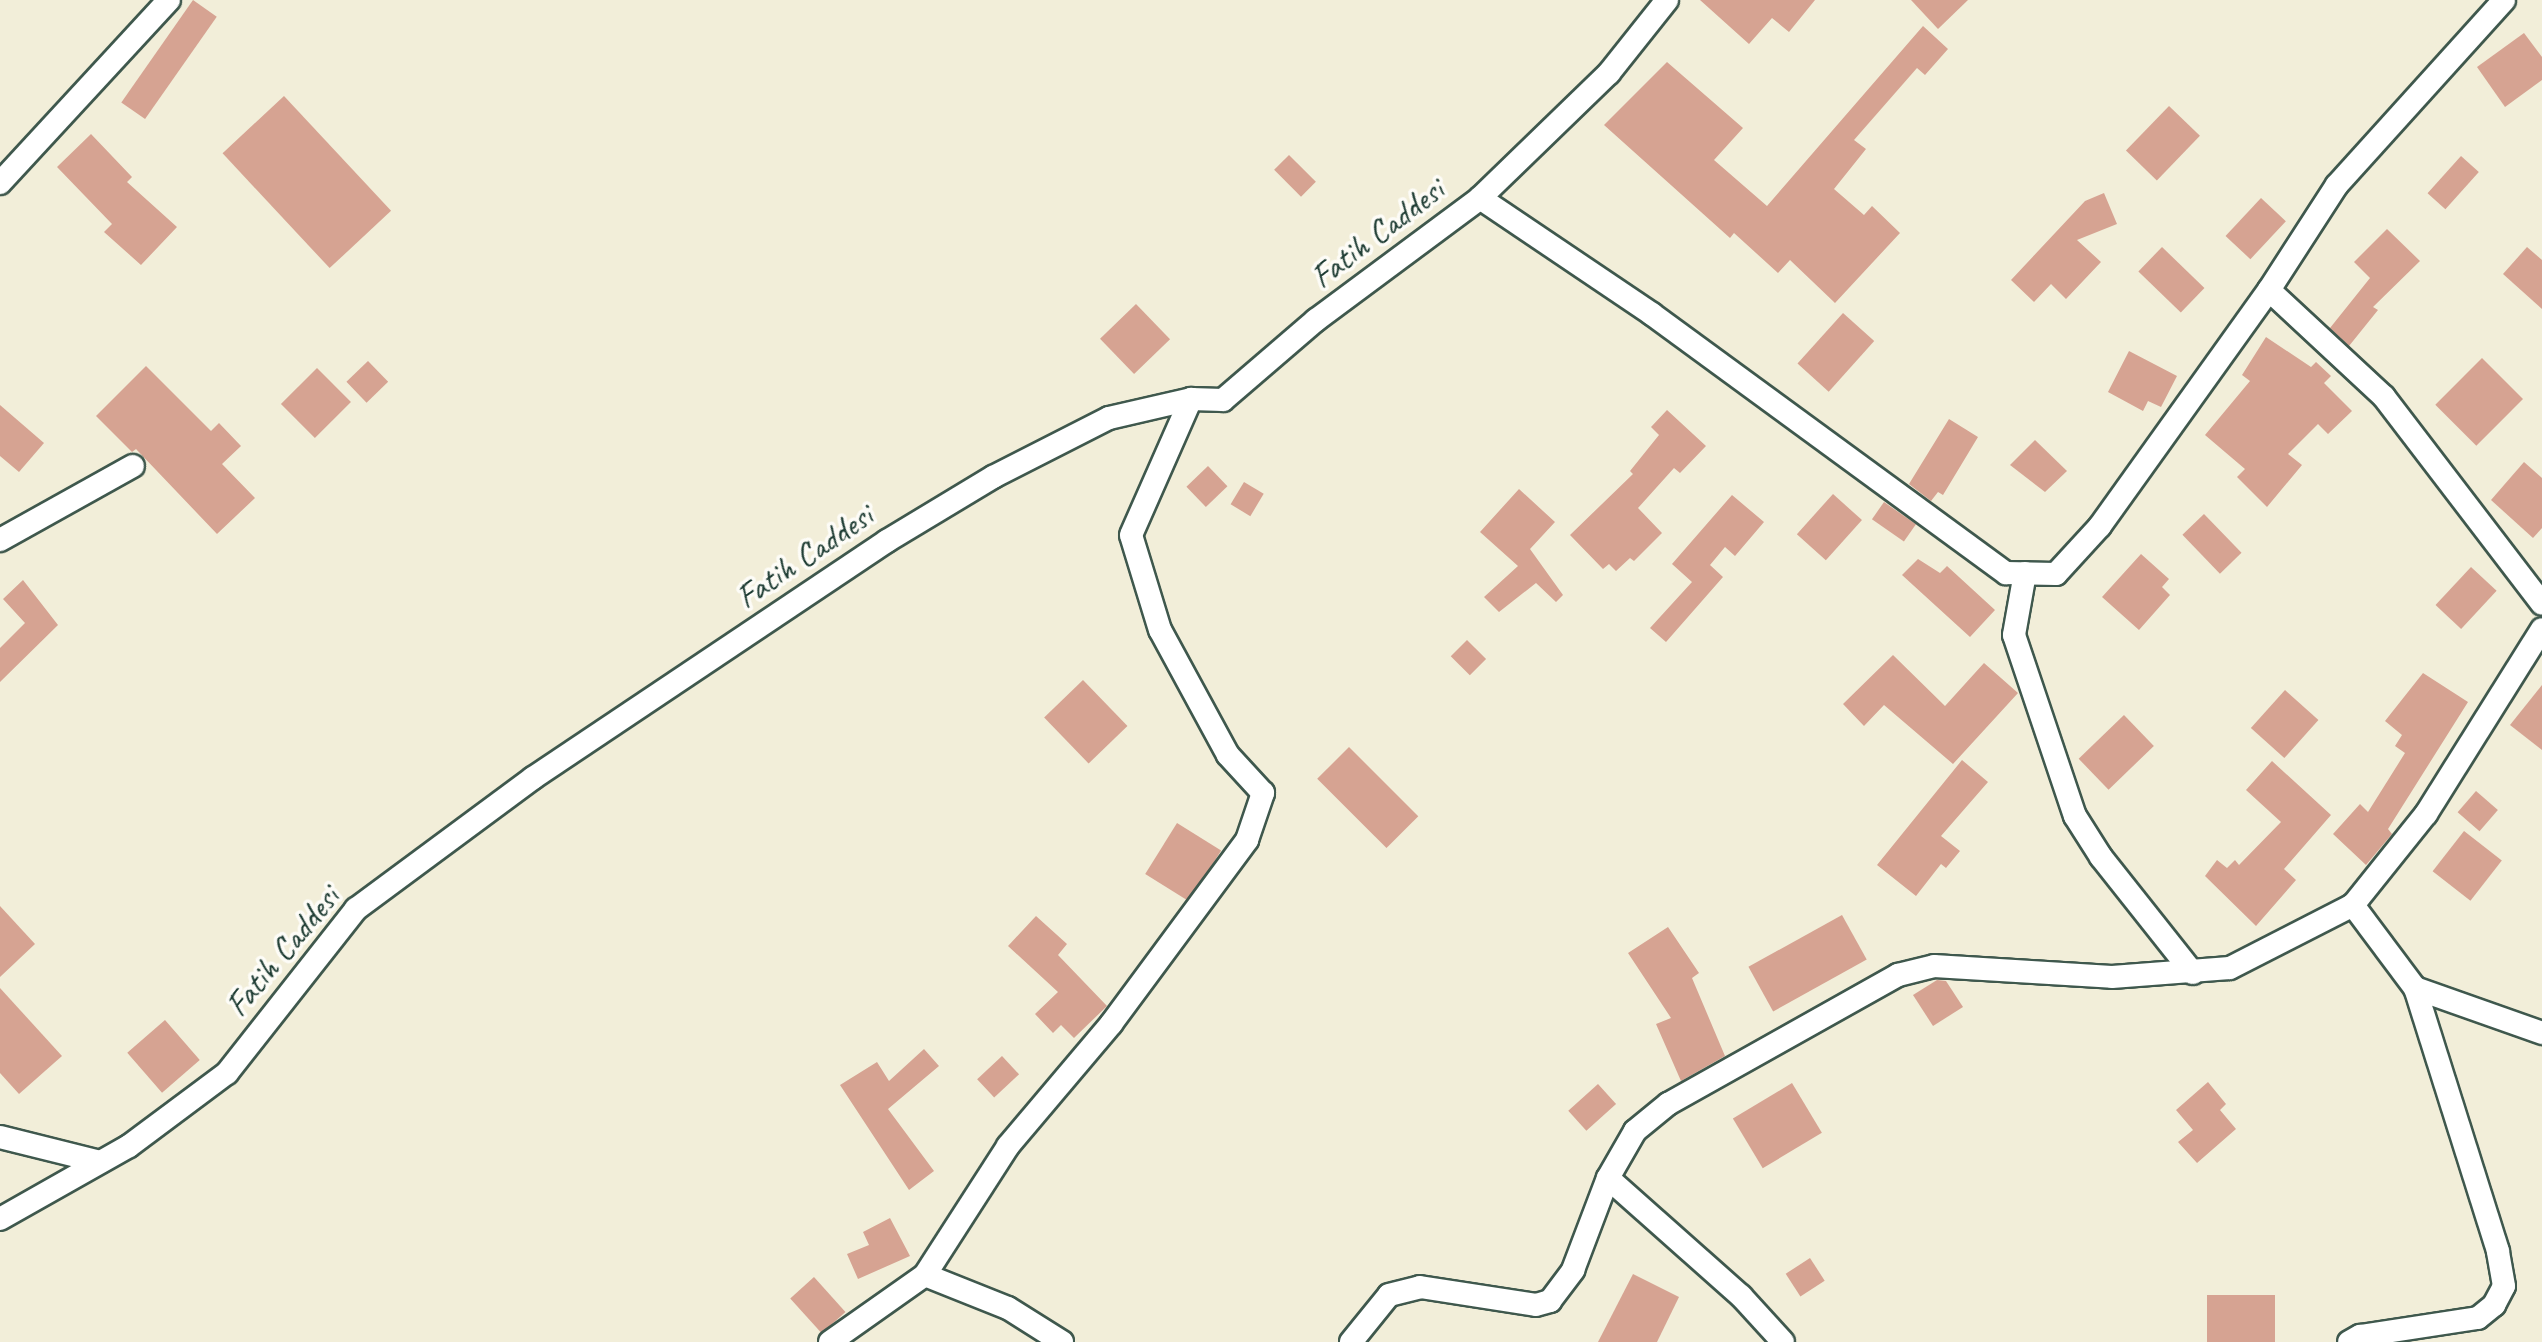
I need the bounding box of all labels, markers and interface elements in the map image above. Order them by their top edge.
street label: Fatih Caddesi [1302,169,1452,297]
street label: Fatih Caddesi [727,495,881,617]
street label: Fatih Caddesi [216,878,348,1024]

